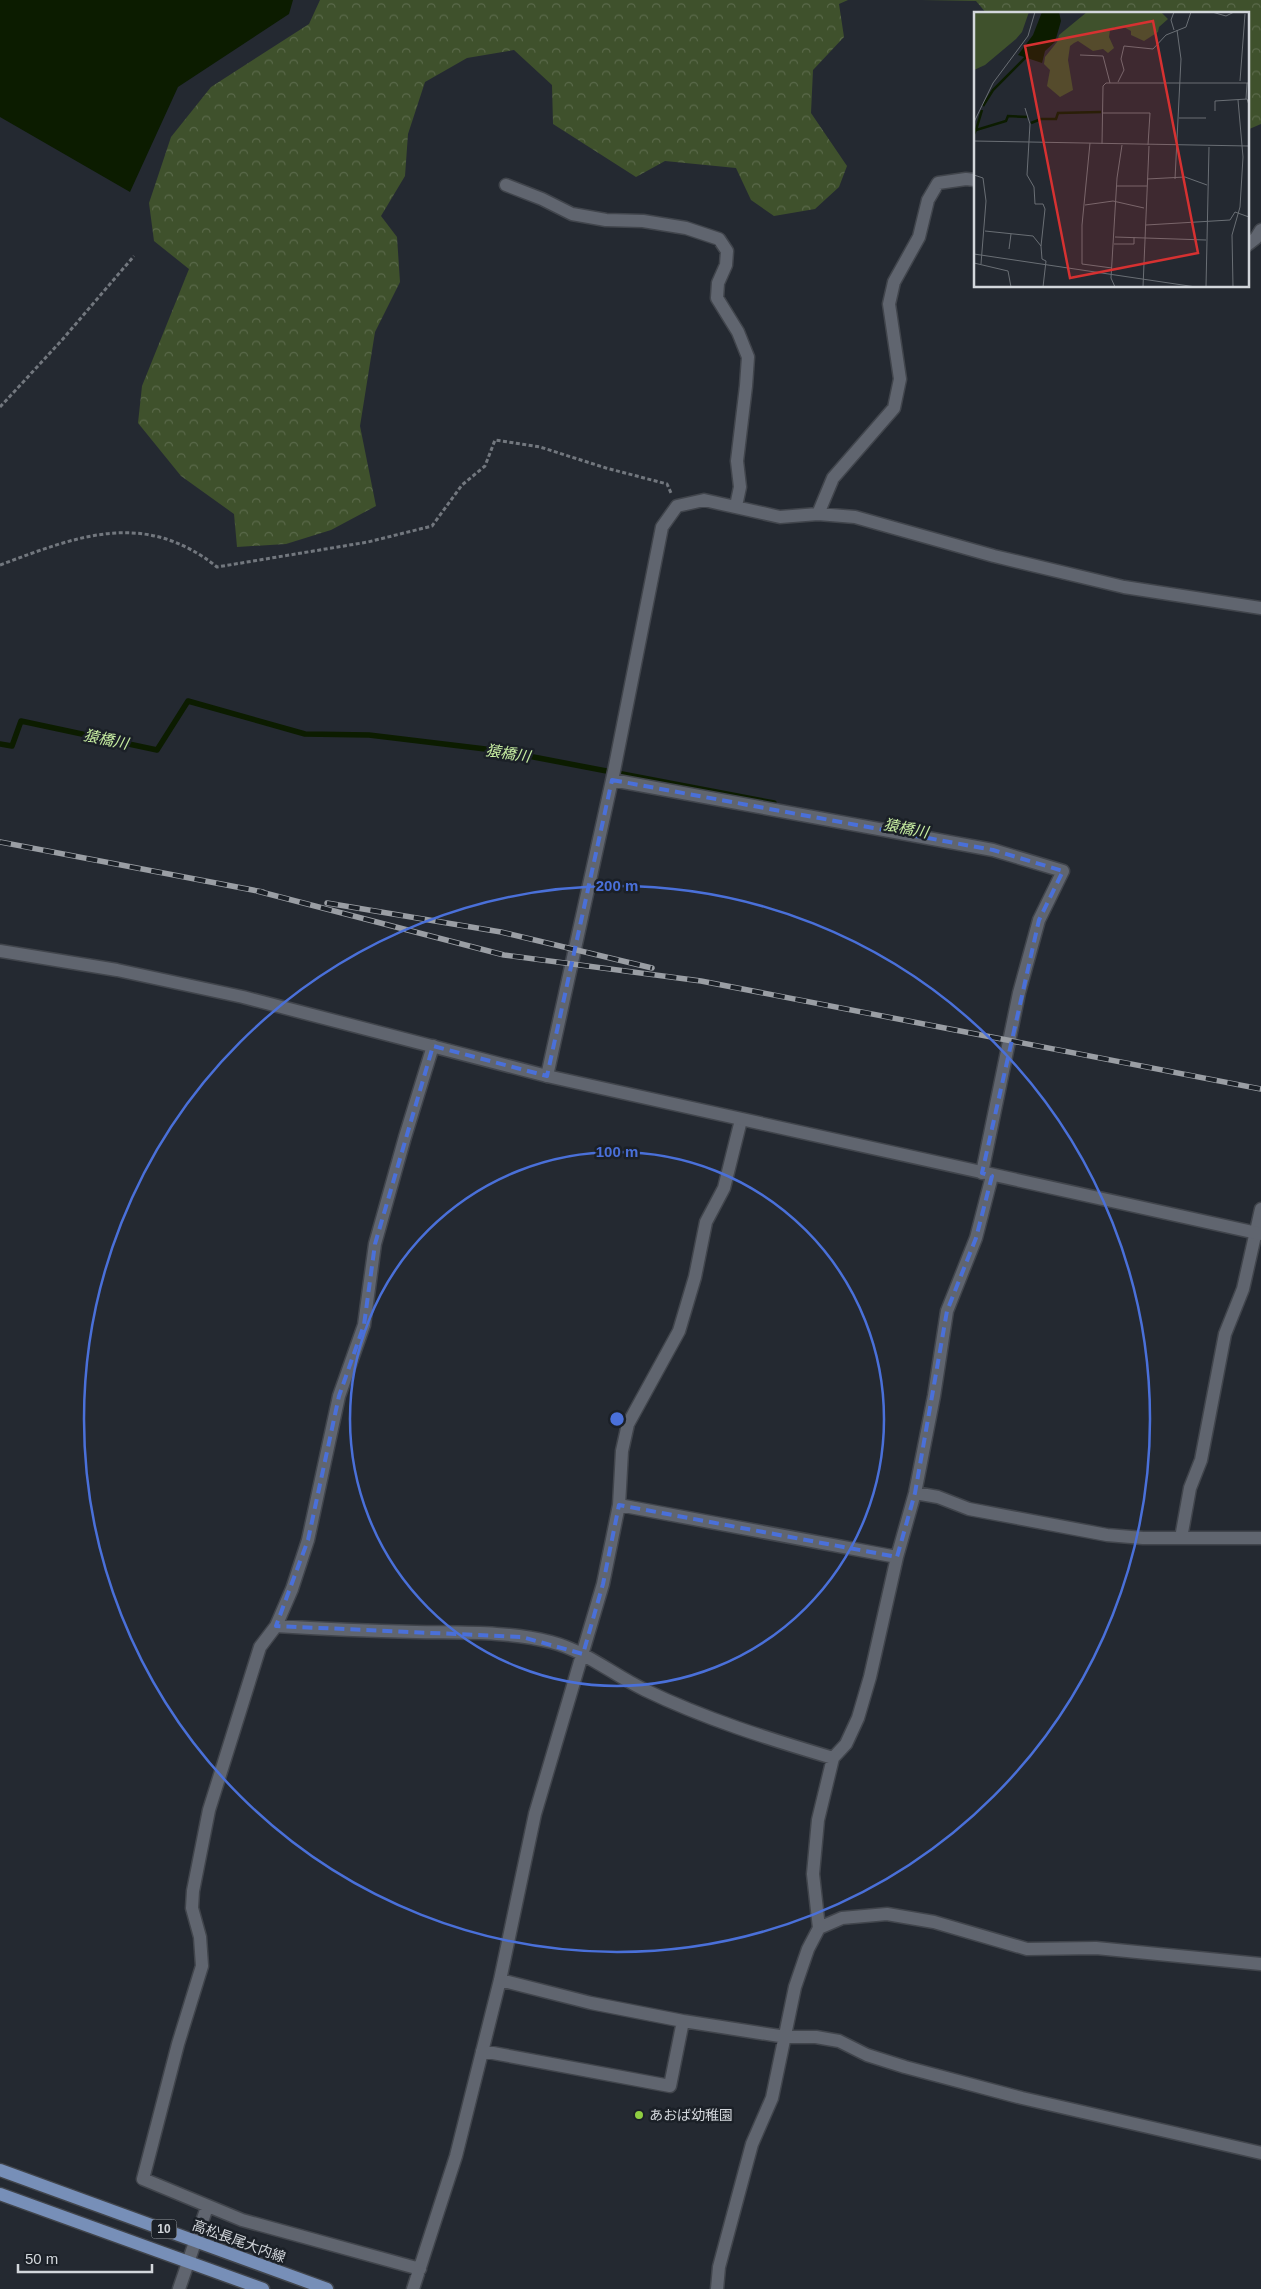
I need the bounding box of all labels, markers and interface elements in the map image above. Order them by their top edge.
inset map [974,12,1248,288]
water label: 猿橋川 [82,726,132,752]
water label: 猿橋川 [484,741,534,765]
water label: 猿橋川 [882,815,932,841]
text: 200 m [596,877,638,894]
text: 100 m [596,1143,638,1160]
centre of rings [608,1410,626,1428]
place label: あおば幼稚園 [649,2107,733,2123]
marker: あおば幼稚園 [633,2109,645,2121]
street label: 高松長尾大内線 [190,2217,288,2265]
road number: 10 [152,2220,176,2238]
scale bar [18,2242,151,2274]
text: 50 m [25,2250,58,2267]

